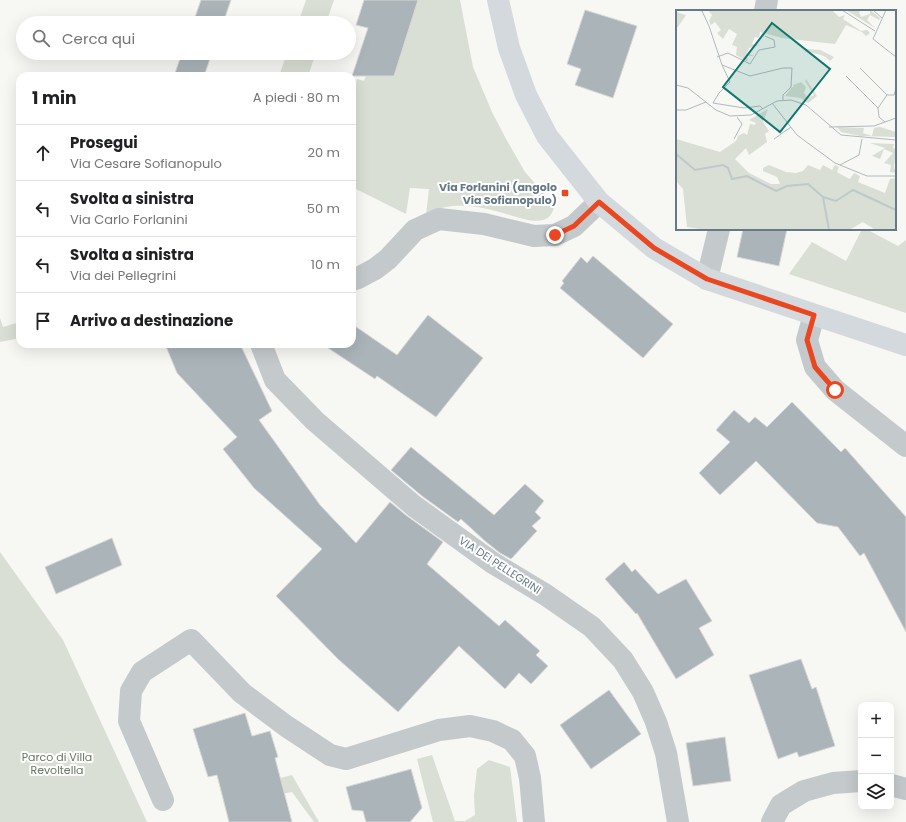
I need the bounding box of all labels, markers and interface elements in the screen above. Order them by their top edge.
inset map [676,10,896,230]
search box [16,16,356,60]
icon: search [30,27,52,49]
text: Cerca qui [62,28,135,49]
text: 1 min [32,86,76,110]
text: A piedi · 80 m [253,88,340,107]
text: Prosegui [70,132,138,153]
icon: ahead [32,142,54,164]
text: 20 m [307,143,340,162]
text: Via Cesare Sofianopulo [70,154,222,173]
place label: Via Forlanini (angolo Via Sofianopulo) [439,179,557,208]
text: Svolta a sinistra [70,188,194,209]
marker: Via Forlanini (angolo Via Sofianopulo) [560,188,570,198]
icon: left [32,198,54,220]
text: 50 m [307,199,340,218]
text: Via Carlo Forlanini [70,210,188,229]
route end [546,226,564,244]
text: Svolta a sinistra [70,244,194,265]
icon: left [32,254,54,276]
text: 10 m [311,255,340,274]
text: Via dei Pellegrini [70,266,176,285]
icon: arrive [32,310,54,332]
text: Arrivo a destinazione [70,310,233,331]
route start [826,381,844,399]
street label: VIA DEI PELLEGRINI [456,532,544,598]
map controls [858,702,894,810]
button: + [858,702,894,738]
button: − [858,738,894,774]
park label: Parco di Villa Revoltella [22,749,92,778]
button: layers [858,774,894,810]

